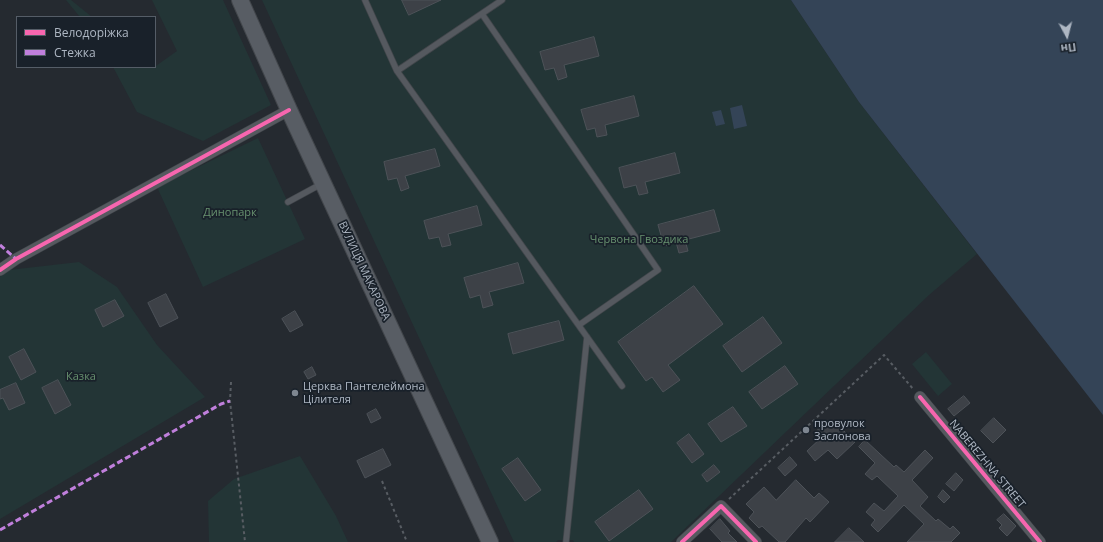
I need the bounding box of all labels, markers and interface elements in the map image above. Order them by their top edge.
legend [16,16,156,68]
north arrow [1047,16,1087,56]
text: Велодоріжка [54,24,129,41]
text: Пн [1060,40,1077,57]
text: Стежка [54,44,96,61]
park label: Динопарк [203,206,257,220]
street label: ВУЛИЦЯ МАКАРОВА [335,219,393,323]
park label: Червона Гвоздика [590,233,688,247]
park label: Казка [66,370,96,384]
place label: Церква Пантелеймона Цілителя [303,380,425,406]
marker: Церква Пантелеймона Цілителя [290,388,300,398]
place label: провулок Заслонова [814,417,871,443]
street label: NABEREZHNA STREET [946,417,1028,511]
marker: провулок Заслонова [801,425,811,435]

